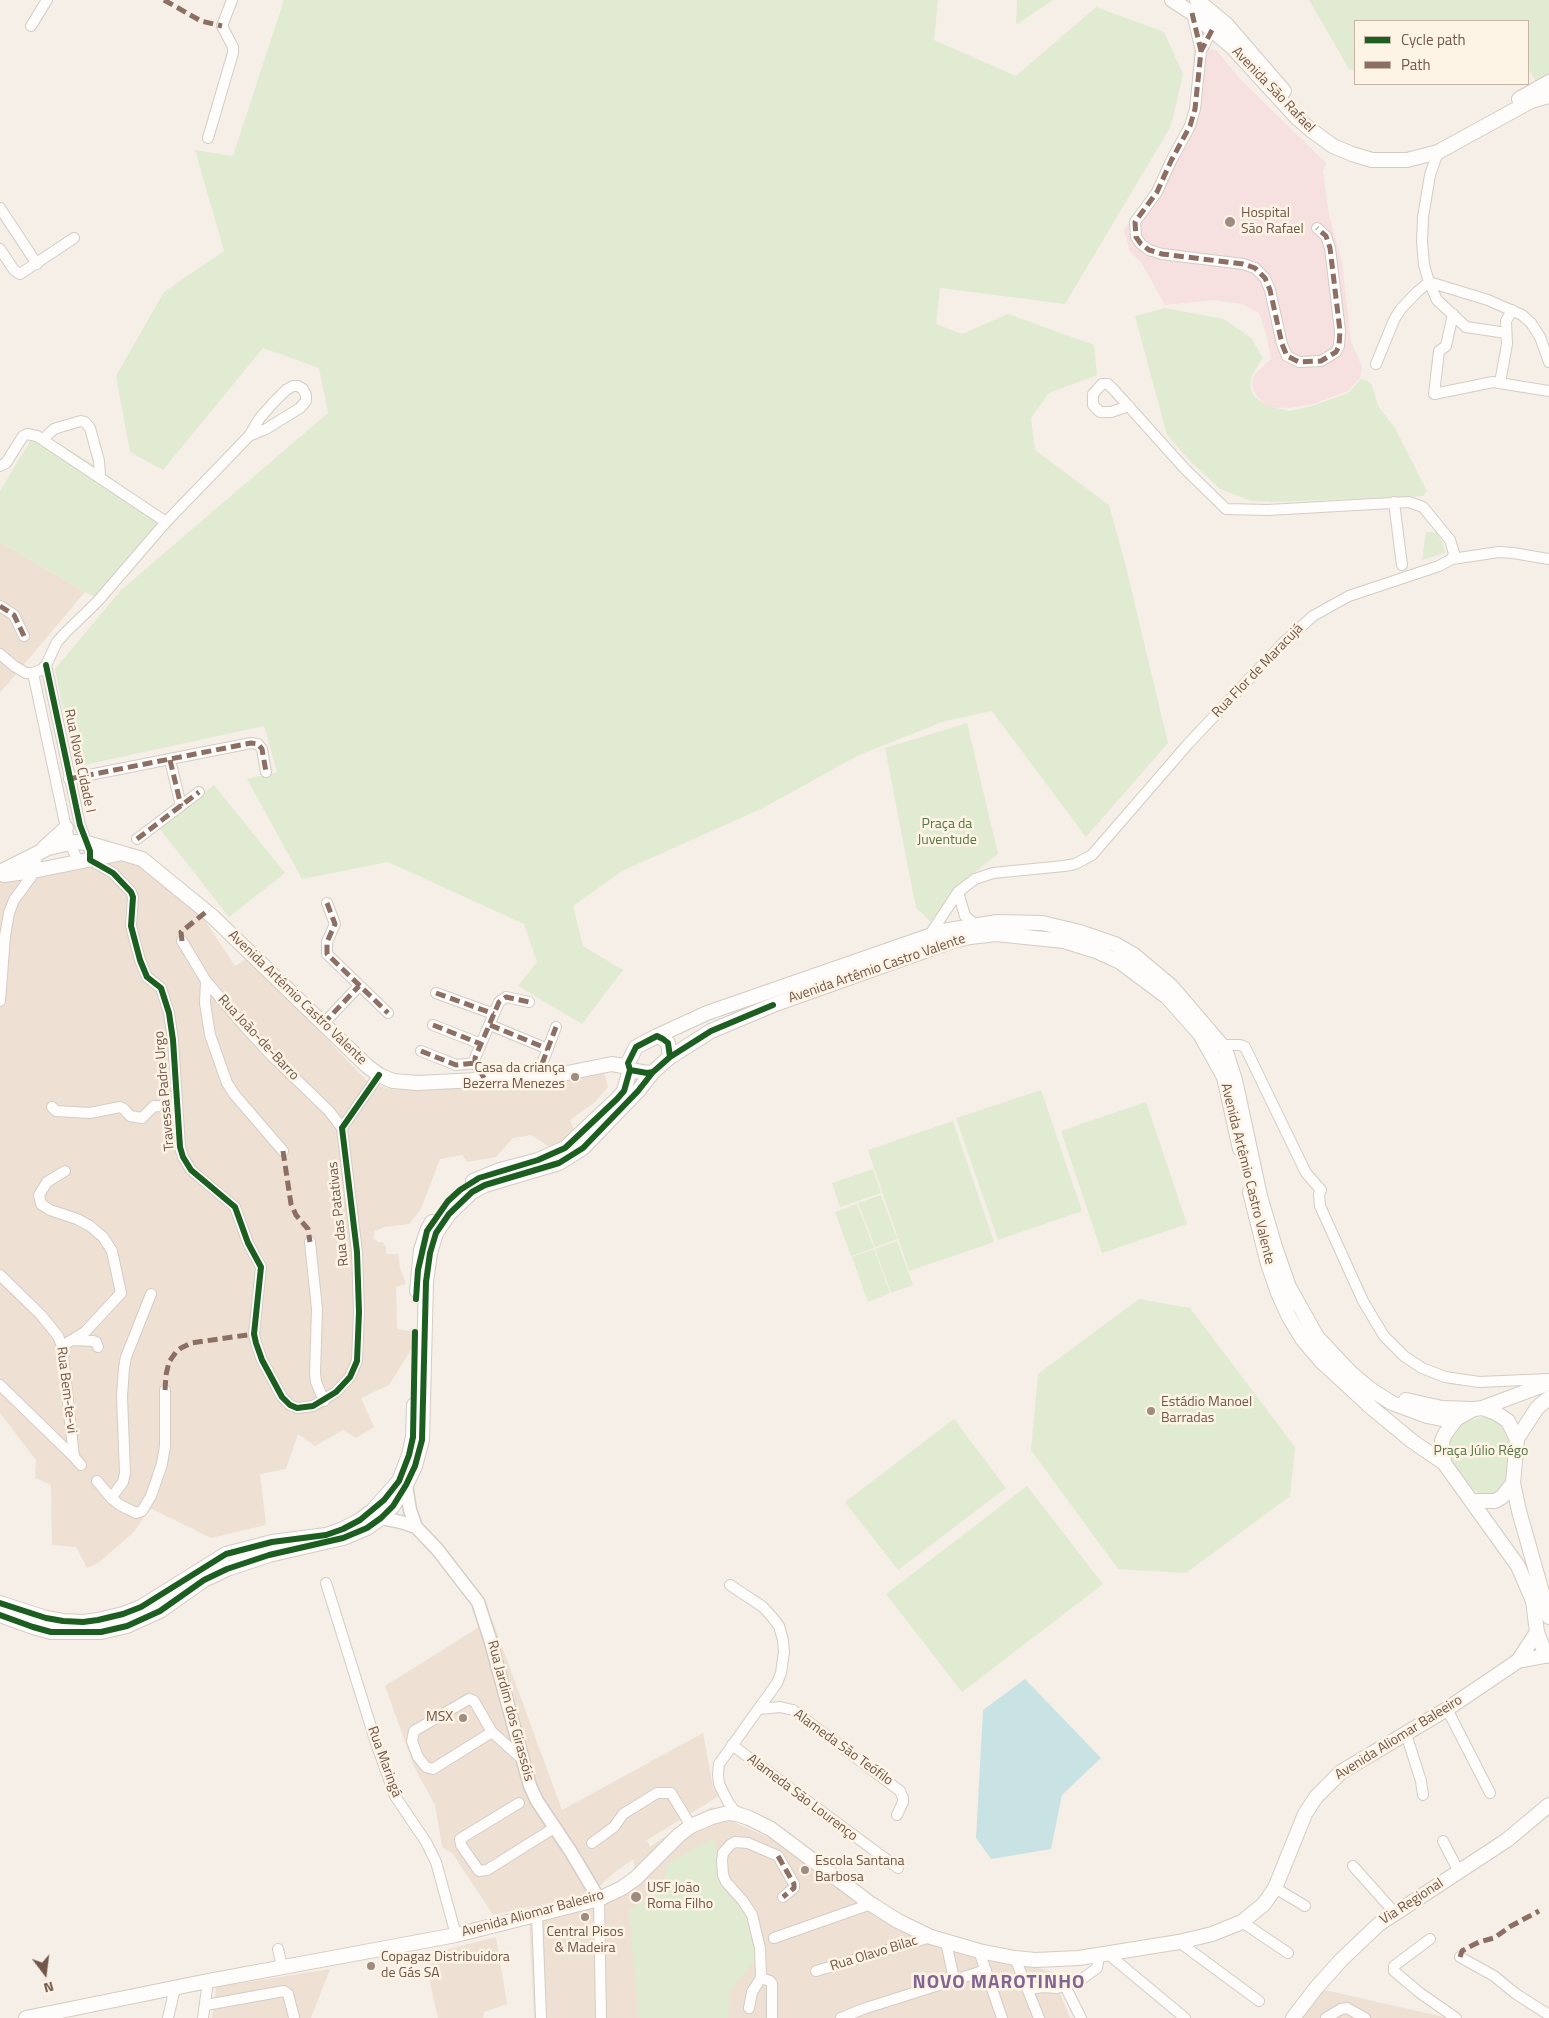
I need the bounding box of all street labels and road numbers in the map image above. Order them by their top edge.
street label: Avenida São Rafael [1228,44,1318,136]
street label: Rua Flor de Maracujá [1209,621,1307,721]
street label: Rua Nova Cidade I [60,708,98,814]
street label: Avenida Artêmio Castro Valente [224,927,370,1069]
street label: Avenida Artêmio Castro Valente [786,931,968,1007]
street label: Rua João-de-Barro [214,992,302,1084]
street label: Travessa Padre Urgo [151,1030,179,1152]
street label: Avenida Artêmio Castro Valente [1216,1082,1278,1266]
street label: Rua das Patativas [325,1161,353,1267]
street label: Rua Bem-te-vi [52,1346,80,1434]
street label: Rua Jardim dos Girassóis [483,1639,537,1783]
street label: Avenida Aliomar Baleeiro [1332,1692,1466,1784]
street label: Alameda São Teófilo [790,1706,896,1790]
street label: Rua Maringá [363,1724,405,1800]
street label: Alameda São Lourenço [743,1751,861,1845]
street label: Via Regional [1377,1875,1447,1929]
street label: Avenida Aliomar Baleeiro [460,1887,606,1941]
street label: Rua Olavo Bilac [828,1933,920,1975]

